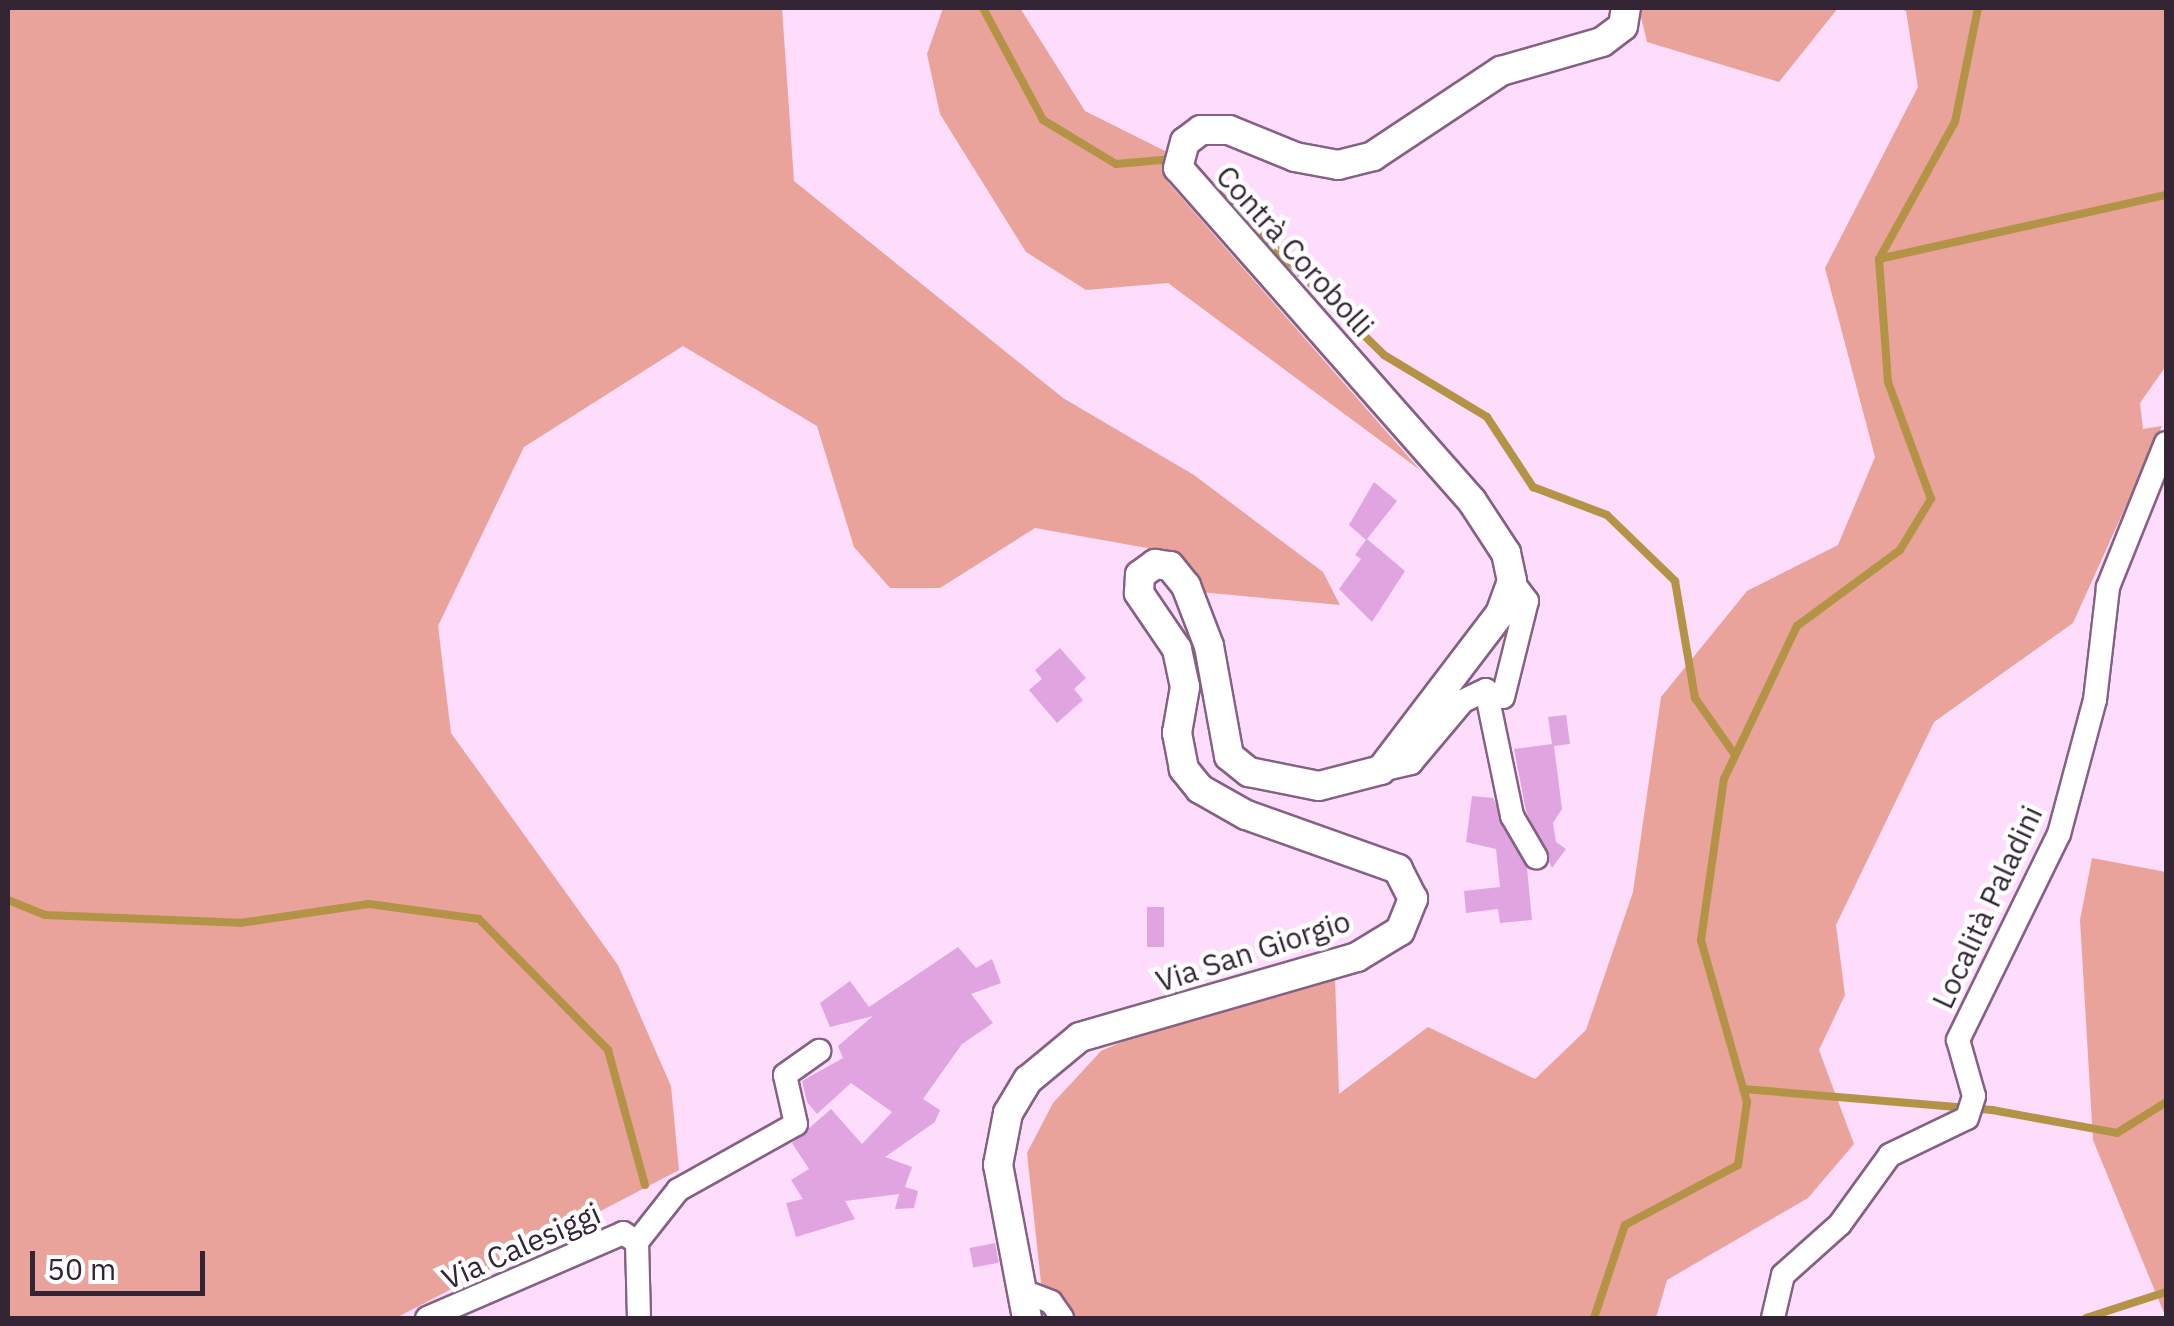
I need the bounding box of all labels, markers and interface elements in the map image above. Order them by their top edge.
street label: Contrà Corobolli [1209,158,1381,344]
street label: Località Paladini [1924,800,2050,1014]
street label: Via San Giorgio [1151,903,1355,999]
street label: Via Calesiggi [436,1195,606,1297]
scale bar [35,1231,210,1293]
text: 50 m [47,1249,116,1288]

